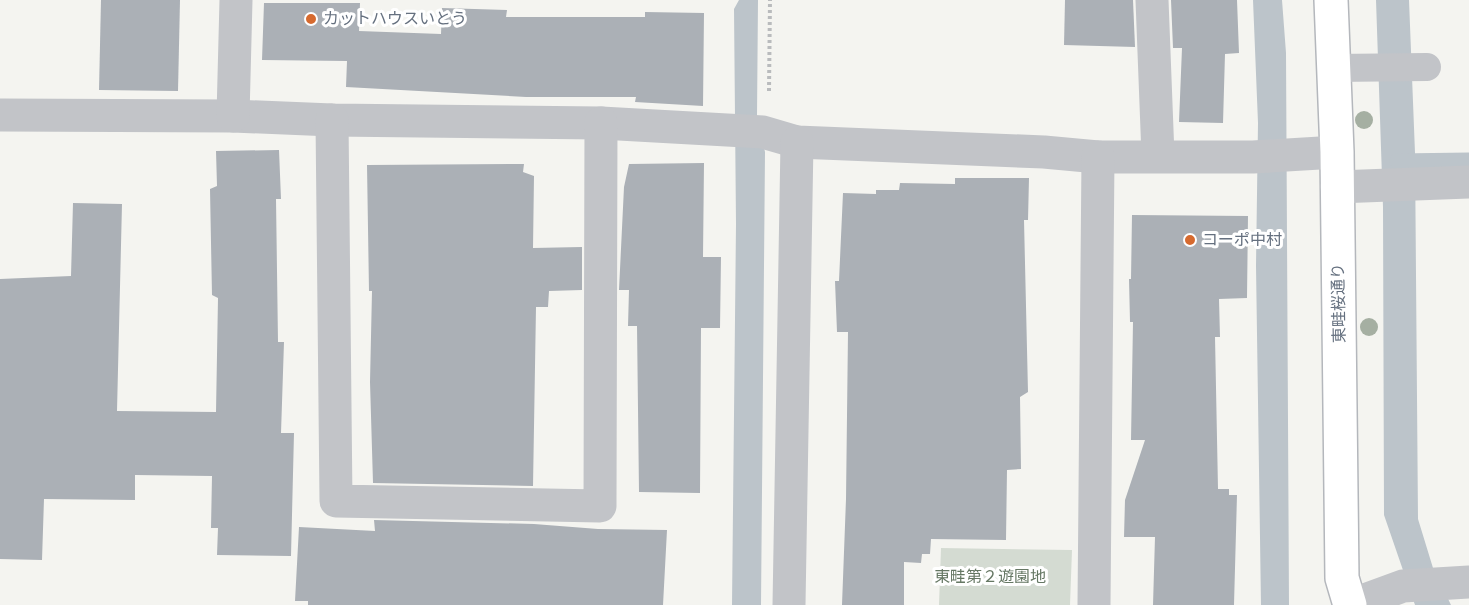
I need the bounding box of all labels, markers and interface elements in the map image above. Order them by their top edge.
place label: カットハウスいとう [323,9,467,29]
marker: カットハウスいとう [304,12,318,26]
place label: コーポ中村 [1202,230,1282,250]
marker: コーポ中村 [1183,233,1197,247]
street label: 東畦桜通り [1328,263,1350,343]
park label: 東畦第２遊園地 [934,567,1046,587]

